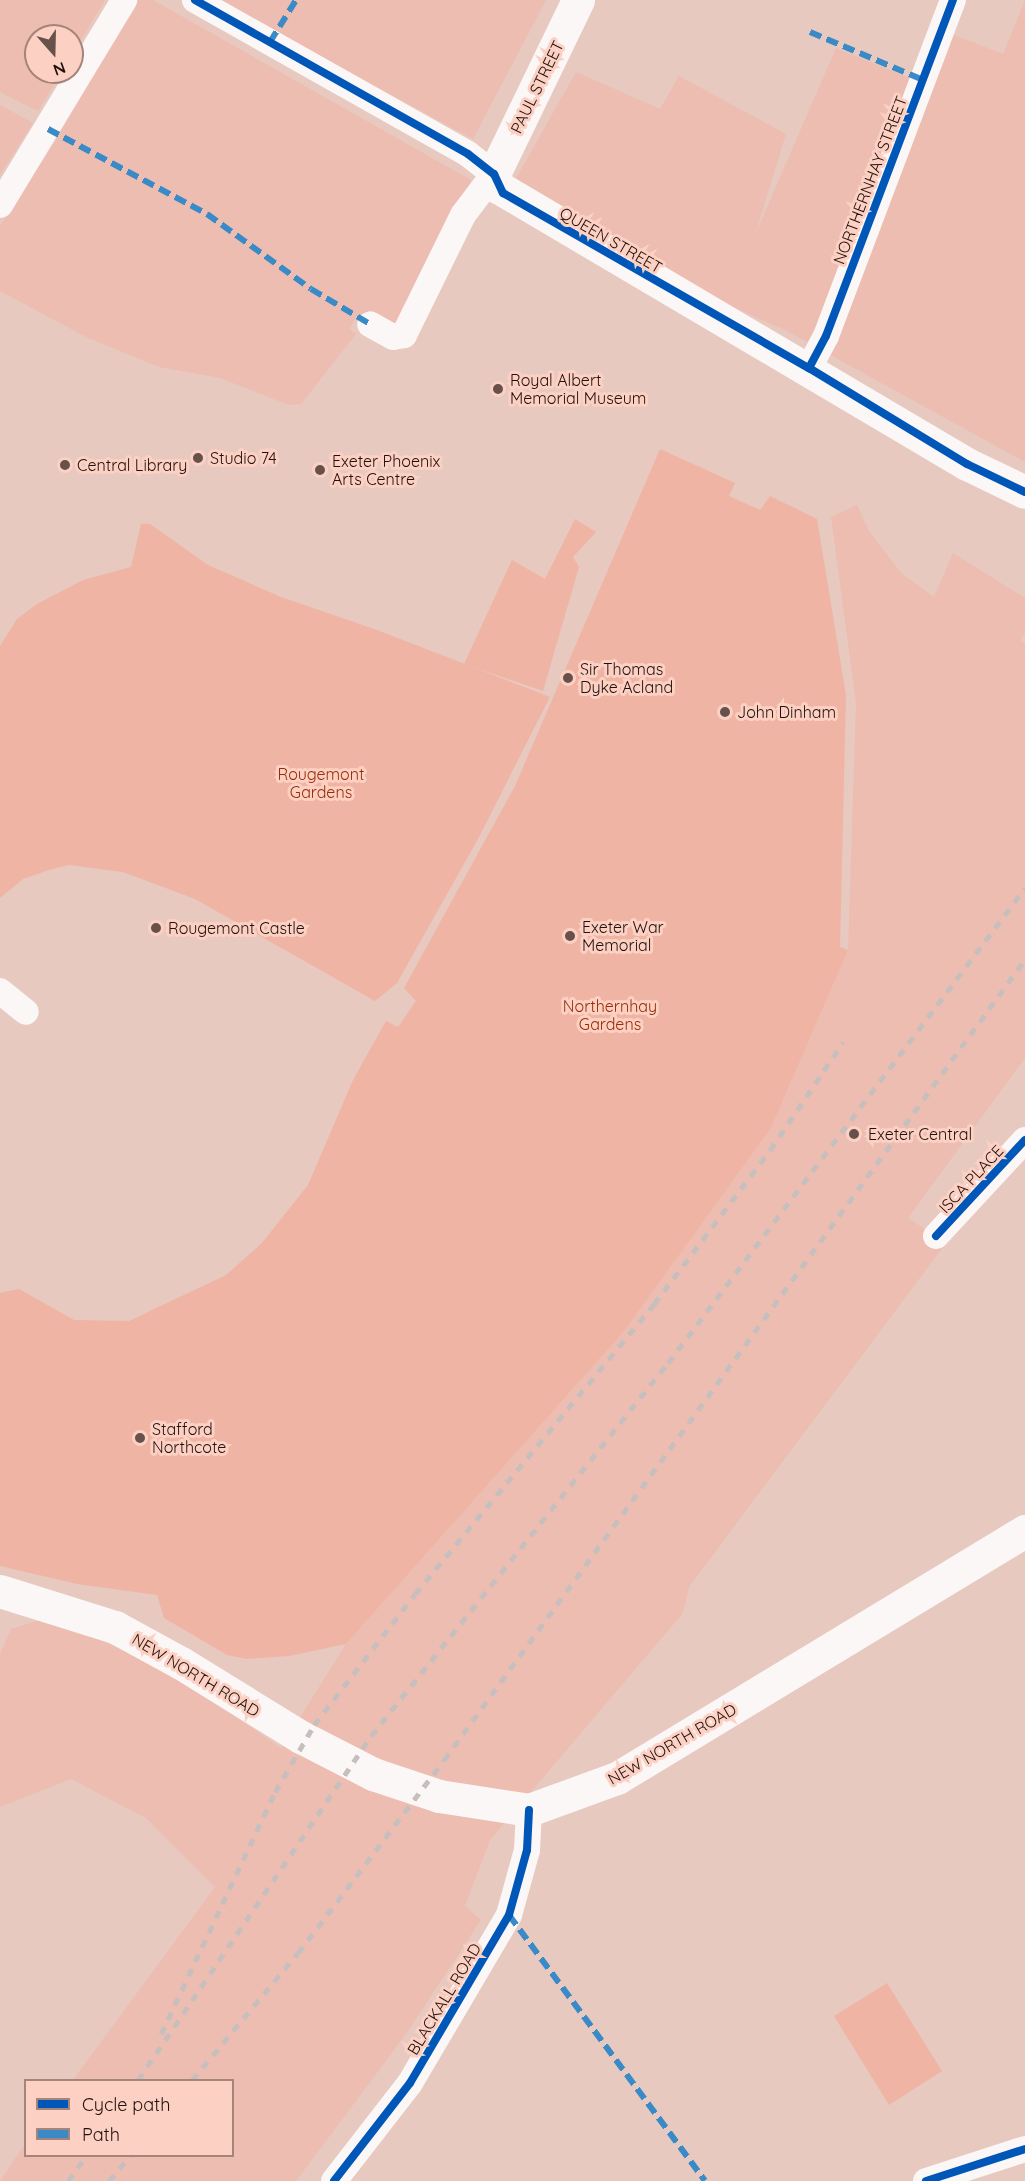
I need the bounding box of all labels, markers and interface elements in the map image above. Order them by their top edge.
north arrow [24,24,84,84]
street label: PAUL STREET [506,38,568,136]
text: N [51,58,68,80]
street label: NORTHERNHAY STREET [829,93,911,267]
street label: QUEEN STREET [556,203,666,277]
place label: Royal Albert Memorial Museum [510,370,646,408]
marker: Royal Albert Memorial Museum [491,382,505,396]
place label: Studio 74 [210,448,277,468]
marker: Studio 74 [191,451,205,465]
place label: Exeter Phoenix Arts Centre [332,451,440,489]
place label: Central Library [77,455,187,475]
marker: Central Library [58,458,72,472]
marker: Exeter Phoenix Arts Centre [313,463,327,477]
place label: Sir Thomas Dyke Acland [580,659,673,697]
marker: Sir Thomas Dyke Acland [561,671,575,685]
place label: John Dinham [737,702,836,722]
marker: John Dinham [718,705,732,719]
park label: Rougemont Gardens [278,764,364,802]
place label: Exeter War Memorial [582,917,664,955]
place label: Rougemont Castle [168,918,305,938]
marker: Rougemont Castle [149,921,163,935]
marker: Exeter War Memorial [563,929,577,943]
park label: Northernhay Gardens [563,996,657,1034]
place label: Exeter Central [868,1124,972,1144]
marker: Exeter Central [845,1125,863,1143]
street label: ISCA PLACE [935,1141,1007,1217]
place label: Stafford Northcote [152,1419,226,1457]
marker: Stafford Northcote [133,1431,147,1445]
street label: NEW NORTH ROAD [129,1629,263,1721]
street label: NEW NORTH ROAD [604,1699,740,1789]
street label: BLACKALL ROAD [403,1940,485,2058]
legend [24,2079,234,2157]
text: Cycle path [82,2093,170,2116]
text: Path [82,2123,120,2146]

